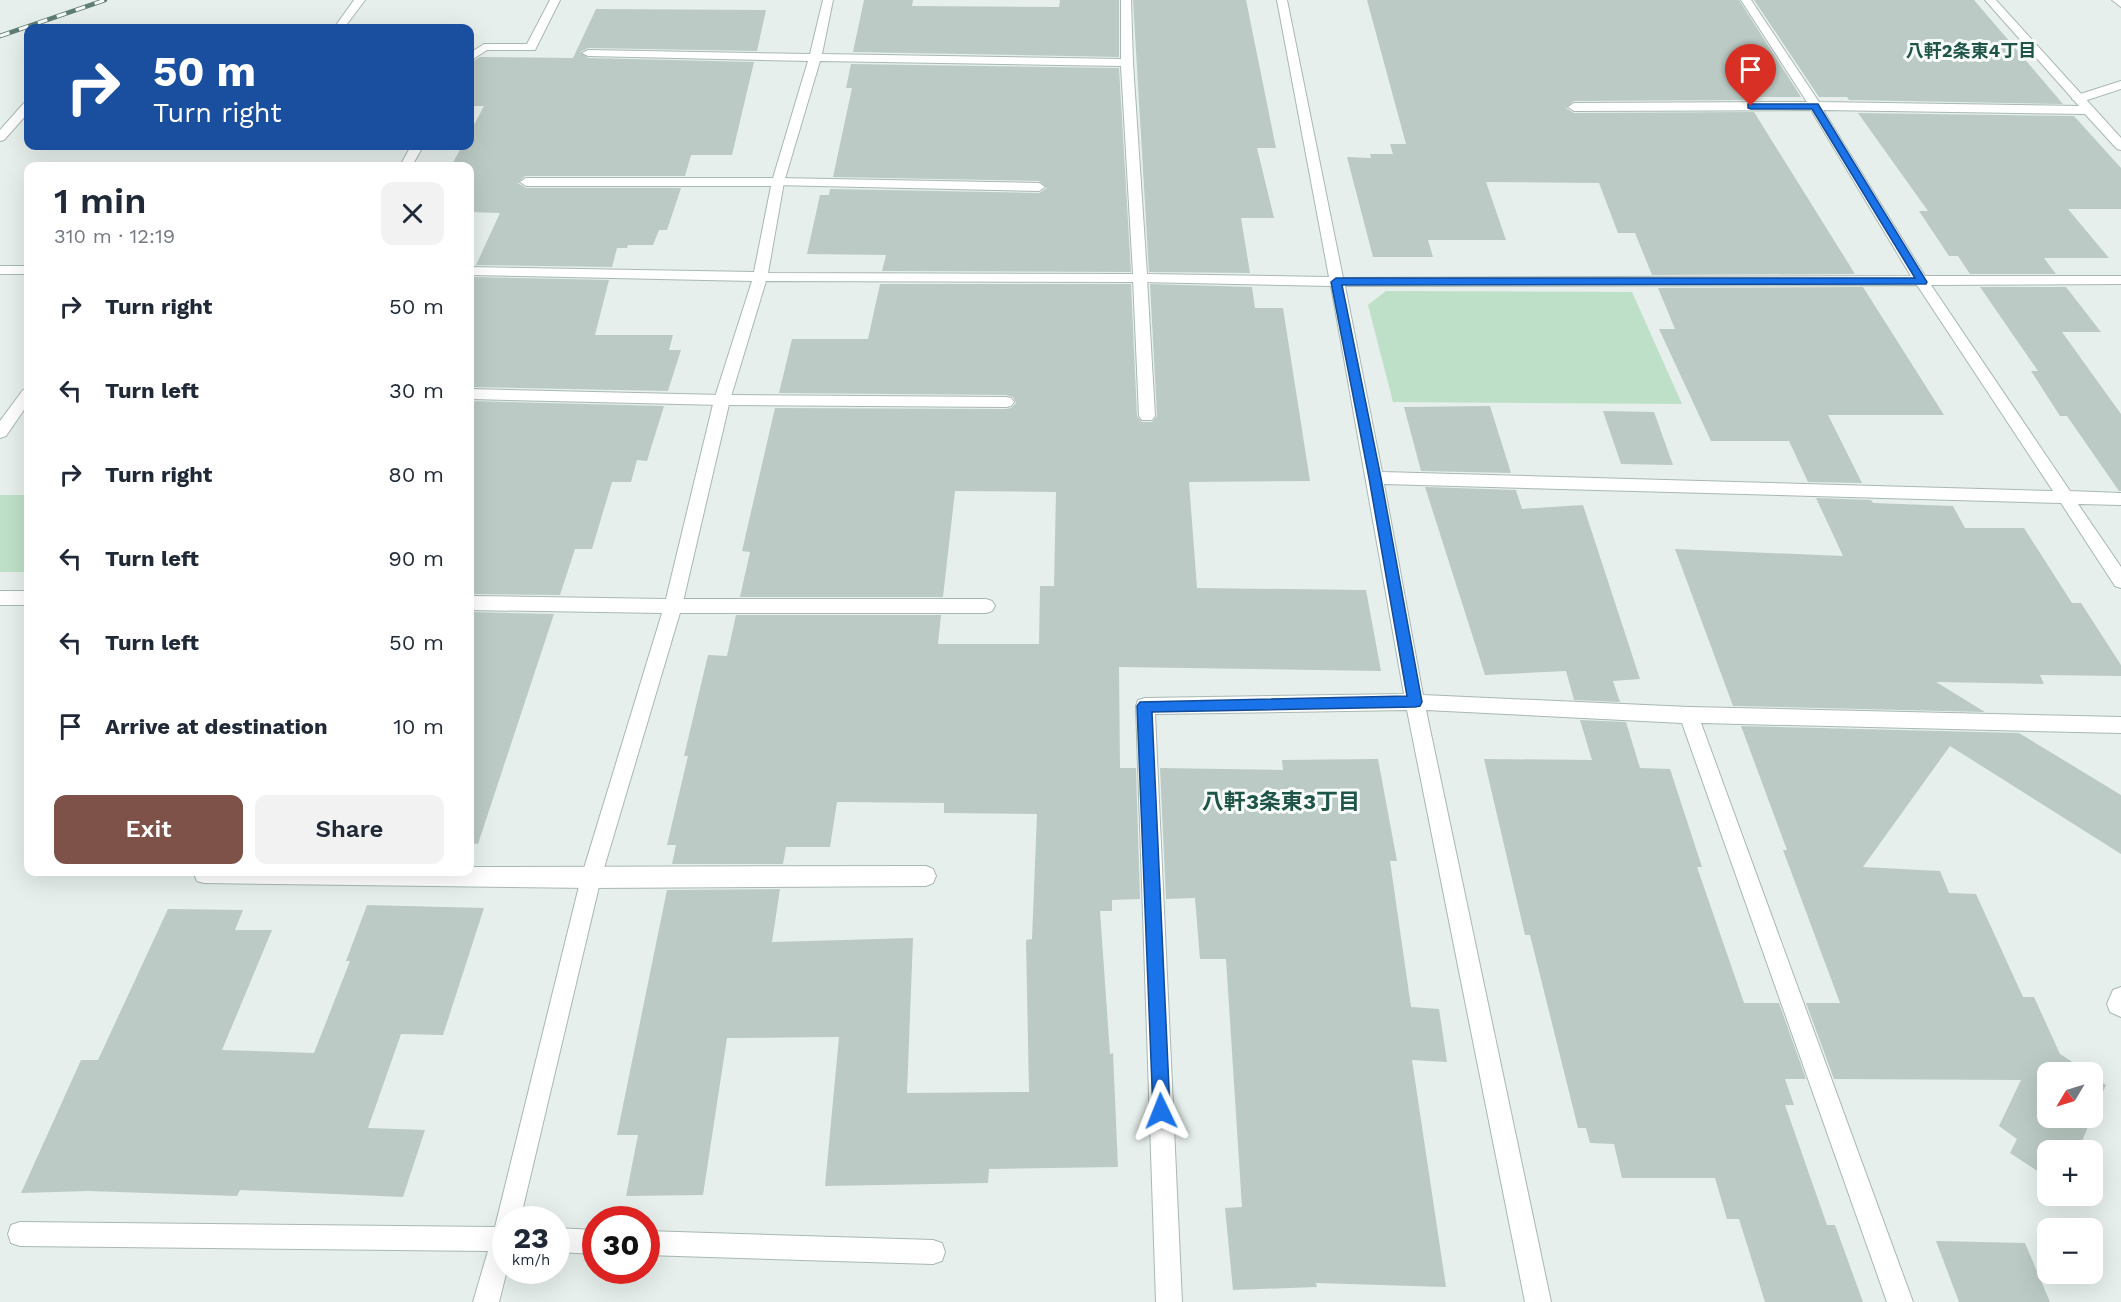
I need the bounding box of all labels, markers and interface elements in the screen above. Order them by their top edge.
district label: 八軒2条東4丁目 [1906,40,2036,61]
pin [1725,44,1776,106]
text: 50 m [153,47,256,96]
icon: right [54,48,132,126]
icon: arrive [1734,53,1767,86]
text: Turn right [153,97,282,129]
text: 1 min [54,180,146,222]
button: close [381,182,444,245]
text: 310 m · 12:19 [54,224,175,248]
icon: right [54,290,87,323]
text: Turn right [105,294,212,319]
text: 50 m [389,294,444,319]
icon: left [54,374,87,407]
text: Turn left [105,378,199,403]
text: 30 m [389,378,444,403]
icon: right [54,458,87,491]
text: Turn right [105,462,212,487]
text: 80 m [388,462,444,487]
icon: left [54,542,87,575]
text: Turn left [105,546,199,571]
text: 90 m [388,546,444,571]
icon: left [54,626,87,659]
text: Turn left [105,630,199,655]
text: 50 m [389,630,444,655]
icon: arrive [54,710,87,743]
text: Arrive at destination [105,714,328,739]
text: 10 m [393,714,444,739]
district label: 八軒3条東3丁目 [1202,789,1360,814]
button: Exit [54,795,243,864]
button: Share [255,795,444,864]
north arrow [2037,1062,2103,1128]
map controls [2037,1062,2103,1284]
position arrow [1129,1079,1193,1143]
button: + [2037,1140,2103,1206]
speed limit sign: 30 [582,1206,660,1284]
button: − [2037,1218,2103,1284]
text: 23 [513,1220,549,1255]
text: km/h [512,1251,550,1269]

